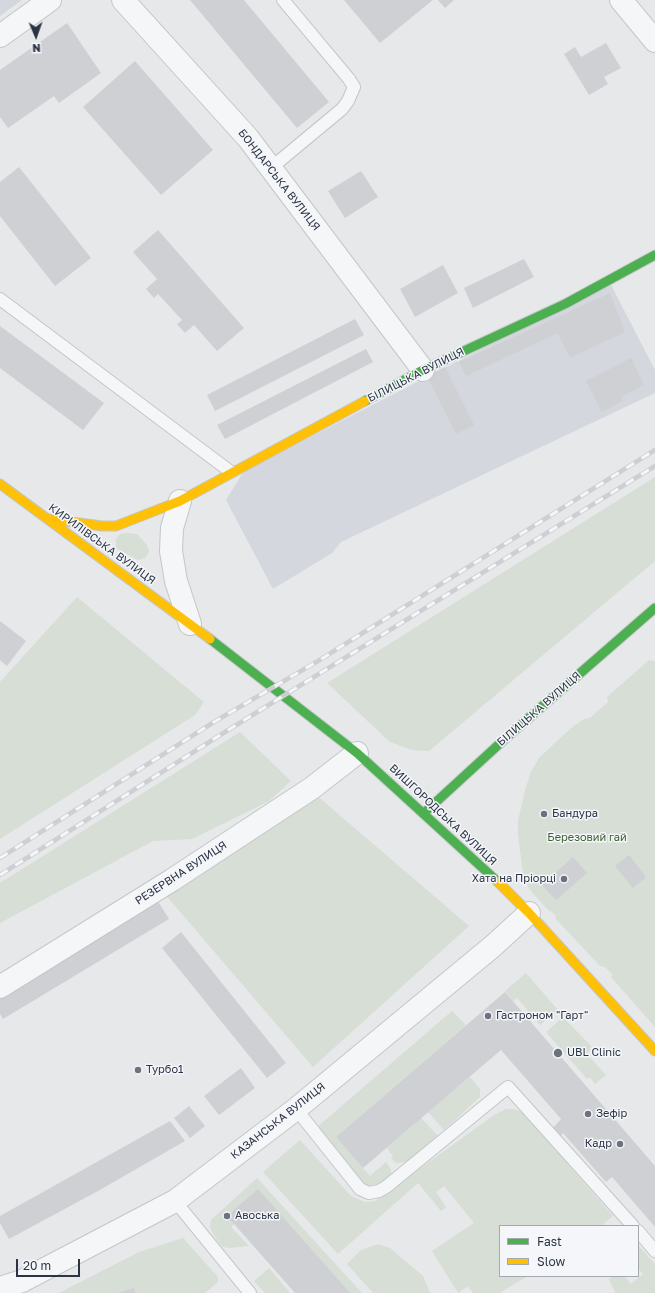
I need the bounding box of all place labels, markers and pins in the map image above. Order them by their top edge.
place label: Бандура [552,807,598,821]
marker: Бандура [539,809,549,819]
place label: Хата на Пріорці [472,872,556,886]
marker: Хата на Пріорці [559,874,569,884]
place label: Гастроном "Гарт" [496,1009,588,1023]
marker: Гастроном "Гарт" [483,1011,493,1021]
place label: UBL Clinic [567,1046,621,1060]
marker: UBL Clinic [552,1047,564,1059]
place label: Турбо1 [146,1063,183,1077]
marker: Турбо1 [133,1065,143,1075]
place label: Зефір [596,1107,627,1121]
marker: Зефір [583,1109,593,1119]
place label: Кадр [585,1137,612,1151]
marker: Кадр [615,1139,625,1149]
place label: Авоська [235,1209,279,1223]
marker: Авоська [222,1211,232,1221]

